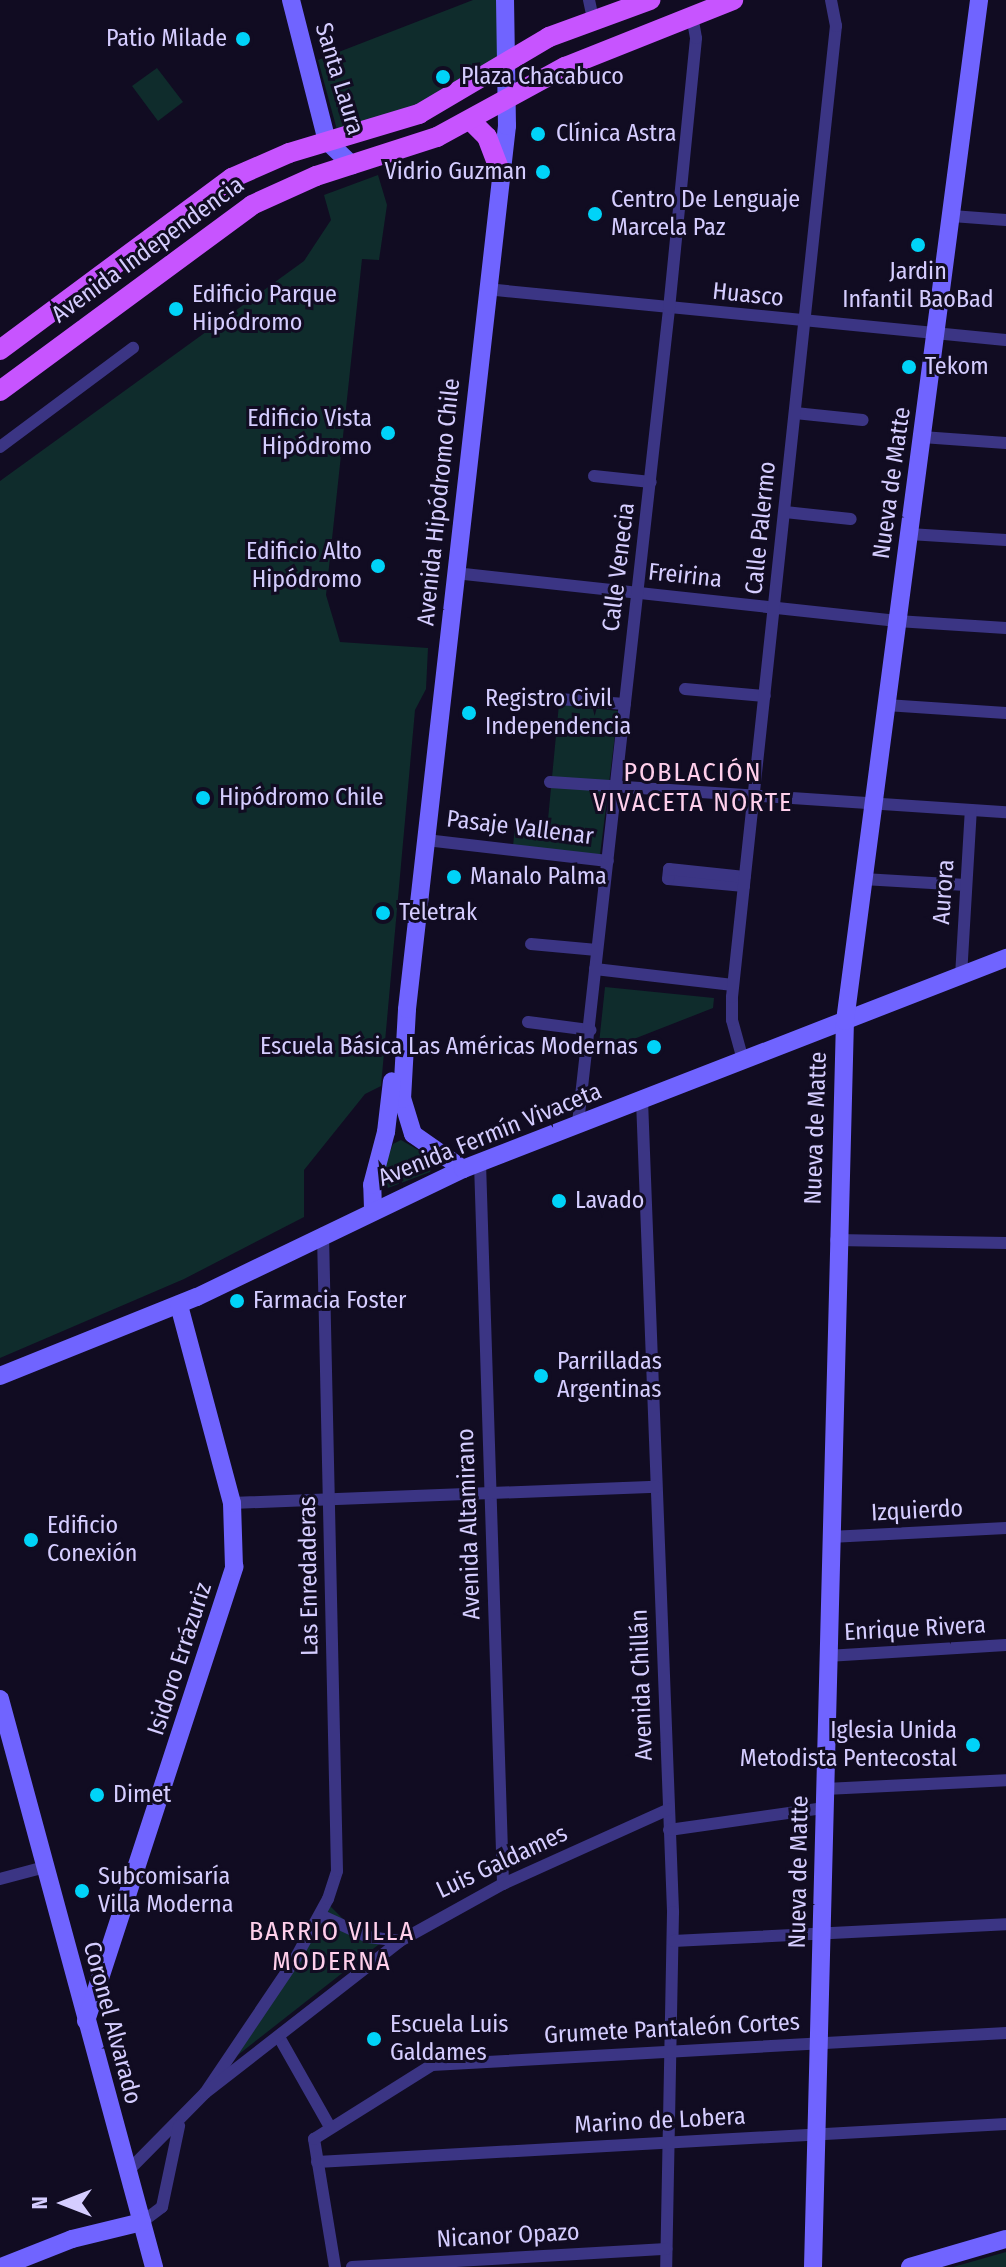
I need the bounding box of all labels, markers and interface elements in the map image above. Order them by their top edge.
street label: Santa Laura [308,20,370,138]
place label: Patio Milade [106,25,227,53]
marker: Patio Milade [234,30,252,48]
place label: Plaza Chacabuco [461,63,624,91]
marker: Plaza Chacabuco [432,66,454,88]
place label: Clínica Astra [556,120,677,148]
marker: Clínica Astra [527,123,549,145]
place label: Vidrio Guzman [385,158,527,186]
marker: Vidrio Guzman [534,163,552,181]
street label: Avenida Independencia [46,171,250,329]
place label: Centro De Lenguaje Marcela Paz [611,186,800,242]
marker: Centro De Lenguaje Marcela Paz [586,205,604,223]
marker: Jardin Infantil BaoBad [909,236,927,254]
place label: Jardin Infantil BaoBad [842,258,994,314]
street label: Huasco [711,277,785,313]
place label: Edificio Parque Hipódromo [192,281,337,337]
marker: Edificio Parque Hipódromo [167,300,185,318]
place label: Tekom [925,353,989,381]
marker: Tekom [900,358,918,376]
street label: Avenida Hipódromo Chile [412,377,466,627]
place label: Edificio Vista Hipódromo [247,405,372,461]
street label: Nueva de Matte [867,405,917,561]
marker: Edificio Vista Hipódromo [379,424,397,442]
street label: Calle Palermo [740,460,782,596]
street label: Calle Venecia [597,501,641,633]
place label: Edificio Alto Hipódromo [246,538,362,594]
marker: Edificio Alto Hipódromo [369,557,387,575]
street label: Freirina [647,558,723,594]
place label: Registro Civil Independencia [485,685,631,741]
marker: Registro Civil Independencia [460,704,478,722]
district label: POBLACIÓN VIVACETA NORTE [593,757,793,818]
place label: Hipódromo Chile [219,784,384,812]
marker: Hipódromo Chile [194,789,212,807]
street label: Pasaje Vallenar [445,805,595,851]
street label: Aurora [927,859,961,925]
place label: Manalo Palma [470,863,607,891]
marker: Manalo Palma [445,868,463,886]
place label: Teletrak [399,899,477,927]
marker: Teletrak [374,904,392,922]
place label: Escuela Básica Las Américas Modernas [260,1033,638,1061]
marker: Escuela Básica Las Américas Modernas [645,1038,663,1056]
street label: Nueva de Matte [799,1051,833,1205]
street label: Avenida Fermín Vivaceta [374,1077,606,1193]
place label: Lavado [575,1187,644,1215]
marker: Lavado [550,1192,568,1210]
place label: Farmacia Foster [253,1287,406,1315]
marker: Farmacia Foster [228,1292,246,1310]
place label: Parrilladas Argentinas [557,1348,662,1404]
marker: Parrilladas Argentinas [532,1367,550,1385]
street label: Avenida Altamirano [451,1428,487,1620]
street label: Izquierdo [870,1494,964,1528]
street label: Las Enredaderas [293,1496,325,1656]
place label: Edificio Conexión [47,1512,137,1568]
marker: Edificio Conexión [22,1531,40,1549]
street label: Isidoro Errázuriz [142,1579,218,1739]
street label: Avenida Chillán [625,1609,659,1761]
street label: Enrique Rivera [843,1611,987,1647]
place label: Iglesia Unida Metodista Pentecostal [740,1717,957,1773]
marker: Iglesia Unida Metodista Pentecostal [964,1736,982,1754]
place label: Dimet [113,1781,171,1809]
marker: Dimet [88,1786,106,1804]
street label: Nueva de Matte [783,1795,815,1949]
street label: Luis Galdames [432,1819,572,1905]
place label: Subcomisaría Villa Moderna [98,1863,233,1919]
marker: Subcomisaría Villa Moderna [73,1882,91,1900]
district label: BARRIO VILLA MODERNA [249,1916,415,1978]
street label: Coronel Alvarado [76,1939,148,2107]
street label: Grumete Pantaleón Cortes [543,2008,801,2050]
place label: Escuela Luis Galdames [390,2011,509,2067]
marker: Escuela Luis Galdames [365,2030,383,2048]
street label: Marino de Lobera [574,2102,746,2140]
north arrow [24,2163,104,2243]
text: N [26,2196,53,2210]
street label: Nicanor Opazo [436,2218,580,2254]

